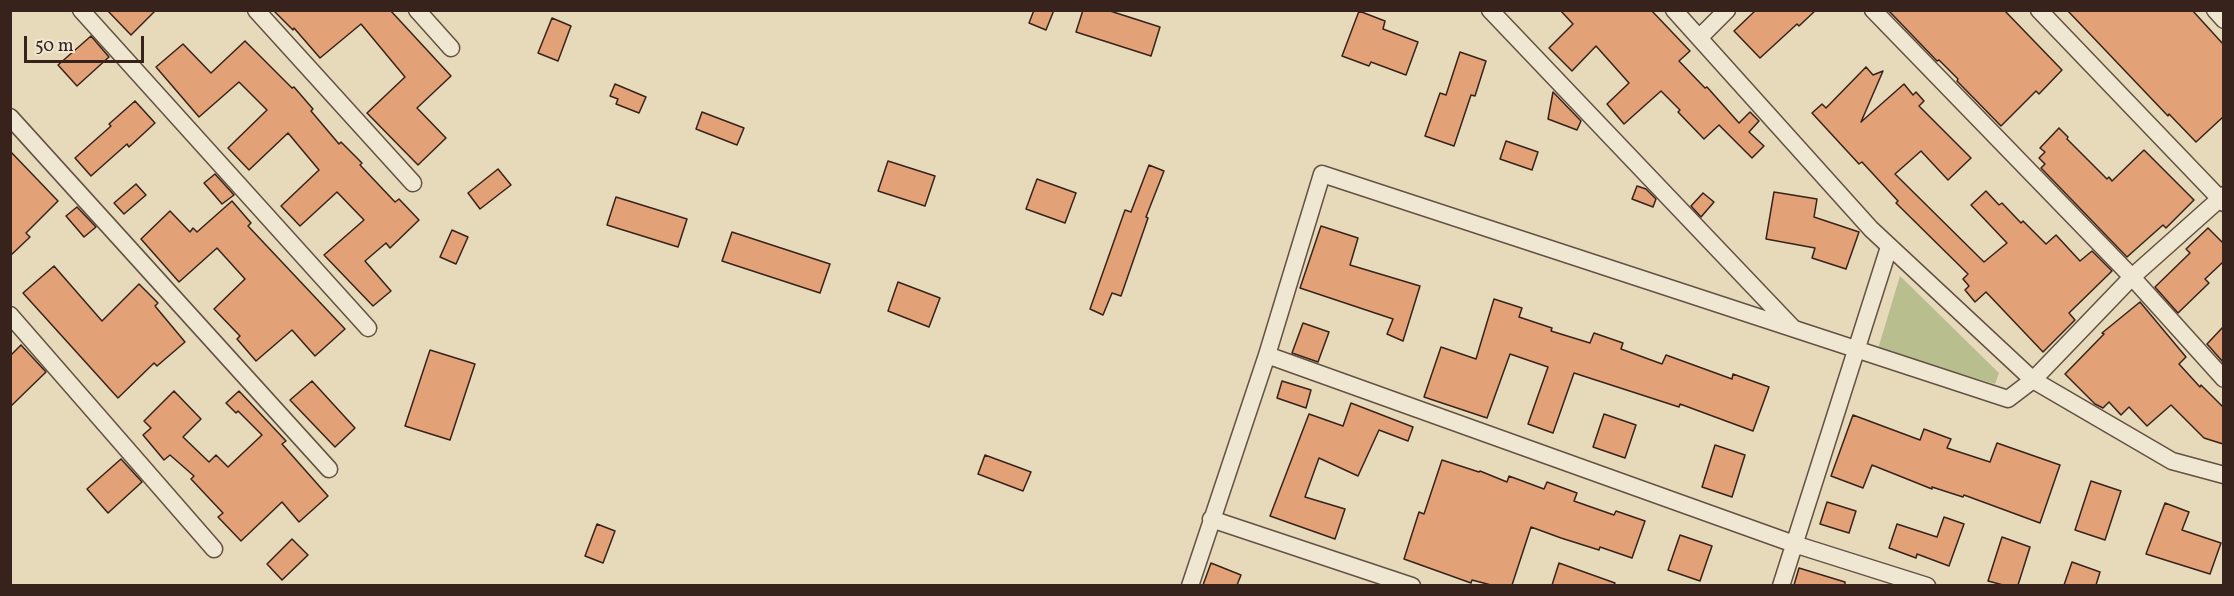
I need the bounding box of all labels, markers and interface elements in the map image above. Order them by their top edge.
scale bar [27,24,147,62]
text: 50 m [35,34,74,59]

